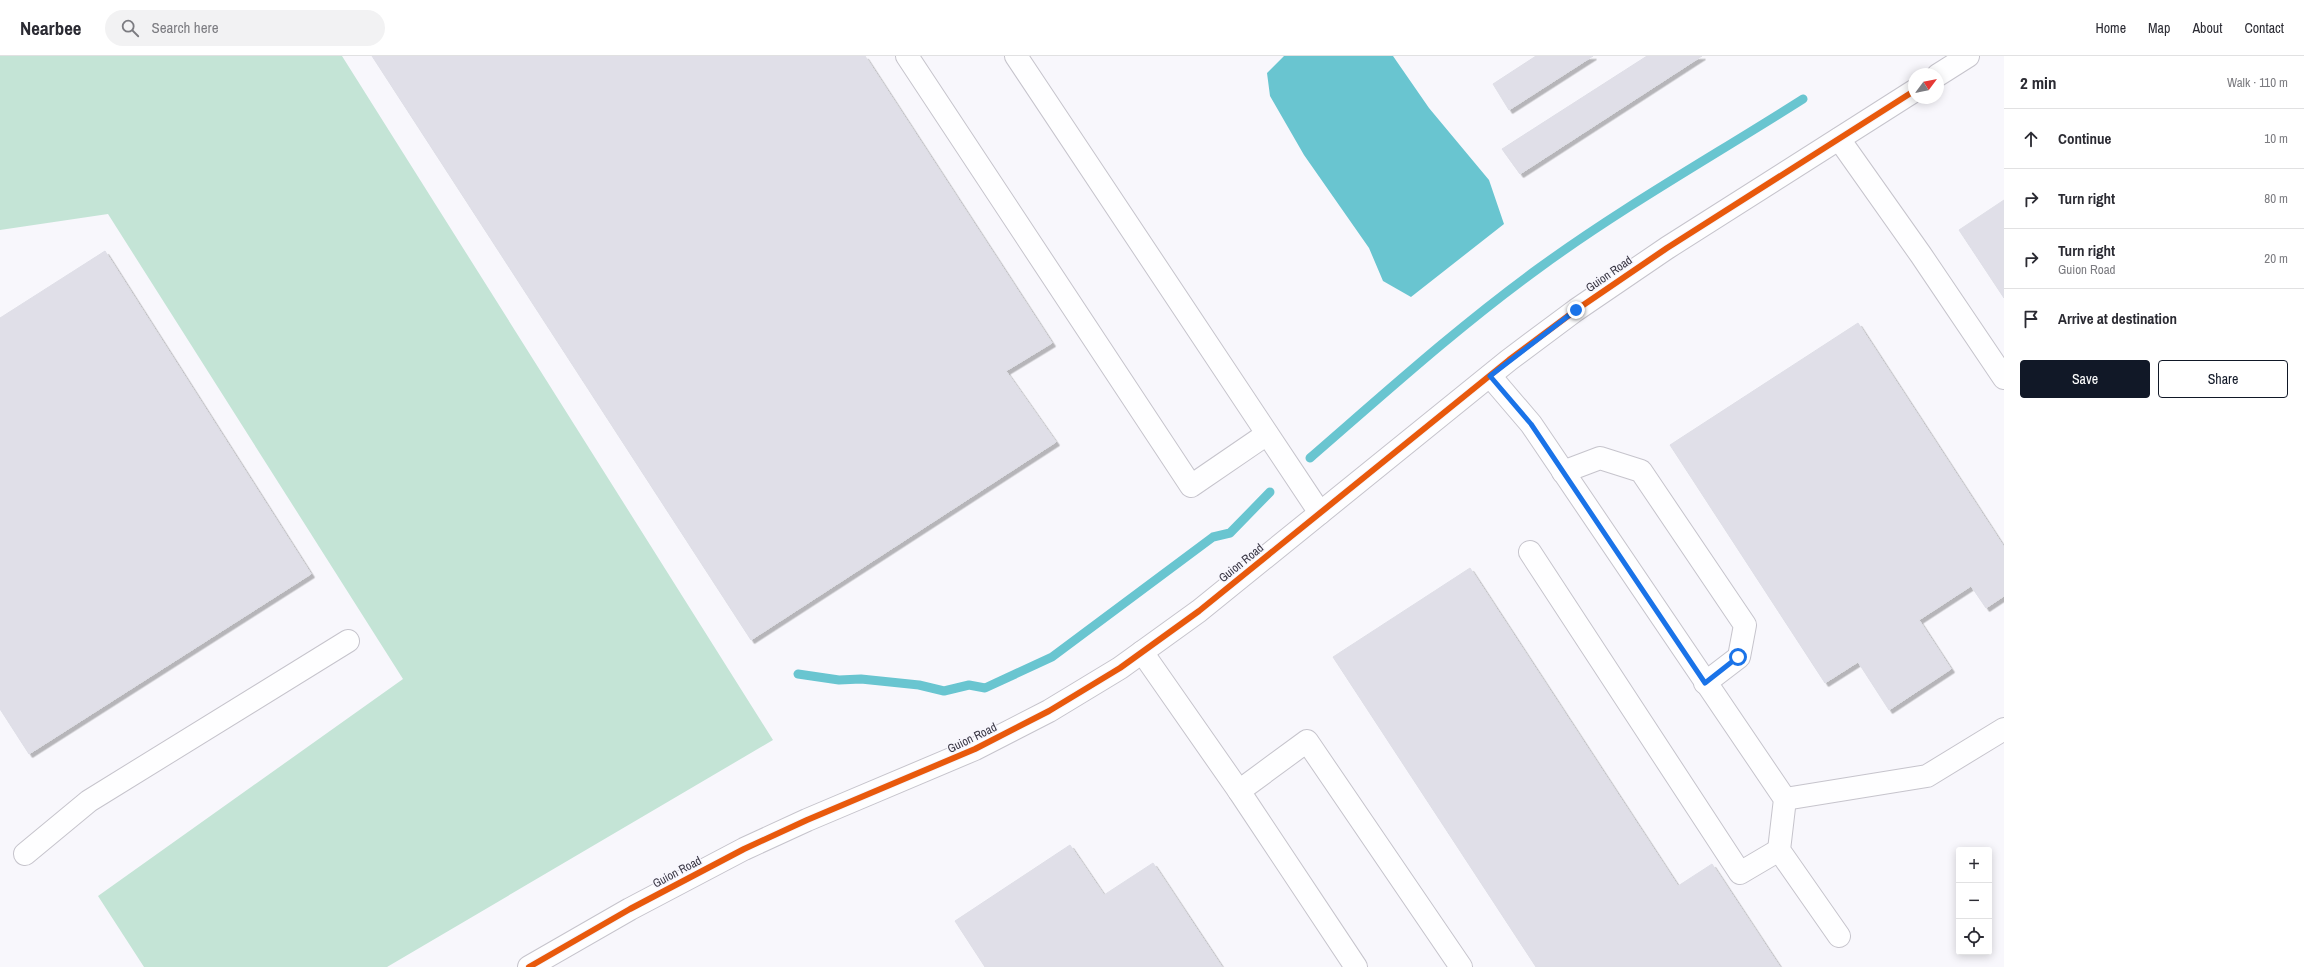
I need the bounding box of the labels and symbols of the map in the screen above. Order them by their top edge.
north arrow [1908,68,1944,104]
street label: Guion Road [1583,252,1635,296]
route end [1567,301,1585,319]
street label: Guion Road [1215,540,1267,586]
route start [1729,648,1747,666]
street label: Guion Road [945,719,999,757]
street label: Guion Road [650,852,704,892]

